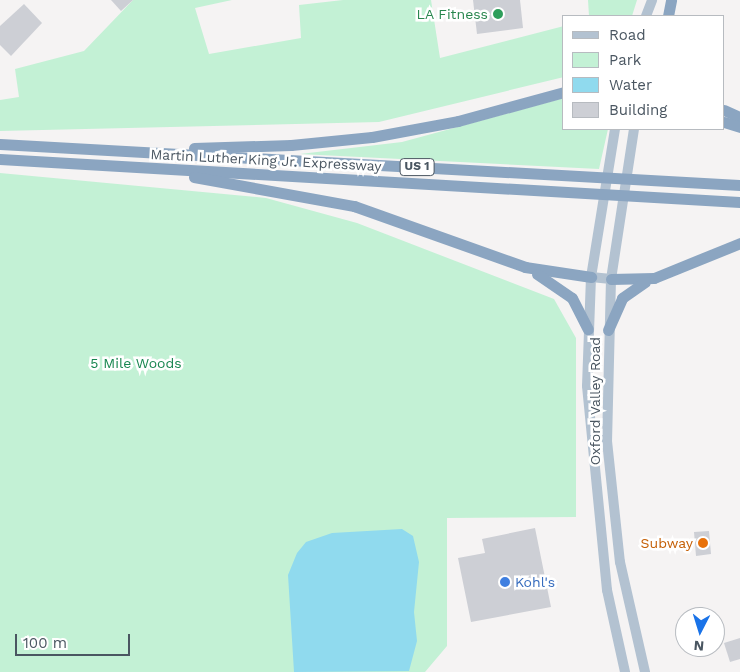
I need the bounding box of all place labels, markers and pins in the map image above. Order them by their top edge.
place label: LA Fitness [416,6,488,22]
marker: LA Fitness [492,8,504,20]
place label: Subway [641,535,693,551]
marker: Subway [697,537,709,549]
place label: Kohl's [515,574,555,590]
marker: Kohl's [499,576,511,588]

